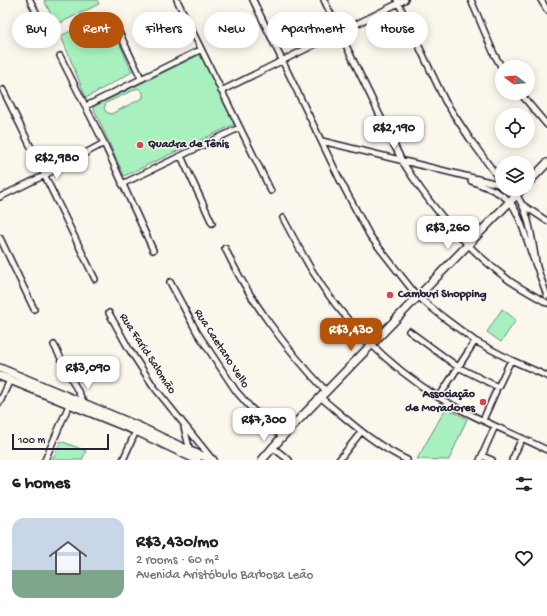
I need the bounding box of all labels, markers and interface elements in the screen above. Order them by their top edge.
chip: Buy [12,12,61,48]
chip: Rent [69,12,124,48]
chip: Filters [132,12,196,48]
chip: New [204,12,259,48]
chip: Apartment [267,12,358,48]
chip: House [366,12,428,48]
north arrow [495,60,535,100]
map controls [495,60,535,196]
button: locate [495,108,535,148]
pin: R$2,190 [357,116,431,150]
text: R$2,190 [373,121,415,136]
place label: Quadra de Tênis [148,138,229,152]
marker: Quadra de Tênis [135,140,145,150]
pin: R$2,980 [20,146,94,180]
text: R$2,980 [35,151,79,166]
button: layers [495,156,535,196]
pin: R$3,260 [411,216,485,250]
text: R$3,260 [426,221,470,236]
place label: Camburi Shopping [397,288,487,302]
marker: Camburi Shopping [385,290,395,300]
street label: Rua Caetano Vello [190,307,252,391]
street label: Rua Farid Salomão [116,311,178,397]
pin: R$3,430 [314,318,388,352]
text: R$3,430 [329,323,373,338]
pin: R$3,090 [51,356,125,390]
text: R$3,090 [66,361,110,376]
place label: Associação de Moradores [405,388,476,416]
marker: Associação de Moradores [478,397,488,407]
pin: R$7,300 [227,408,301,442]
text: R$7,300 [241,413,287,428]
scale bar [12,432,109,451]
text: 100 m [18,435,45,447]
icon: filters [513,473,535,495]
text: 6 homes [12,474,70,494]
text: R$3,430/mo [136,533,218,553]
icon: home [44,534,92,582]
icon: heart [513,547,535,569]
text: 2 rooms · 60 m² [136,553,219,568]
text: Avenida Aristóbulo Barbosa Leão [136,568,313,583]

